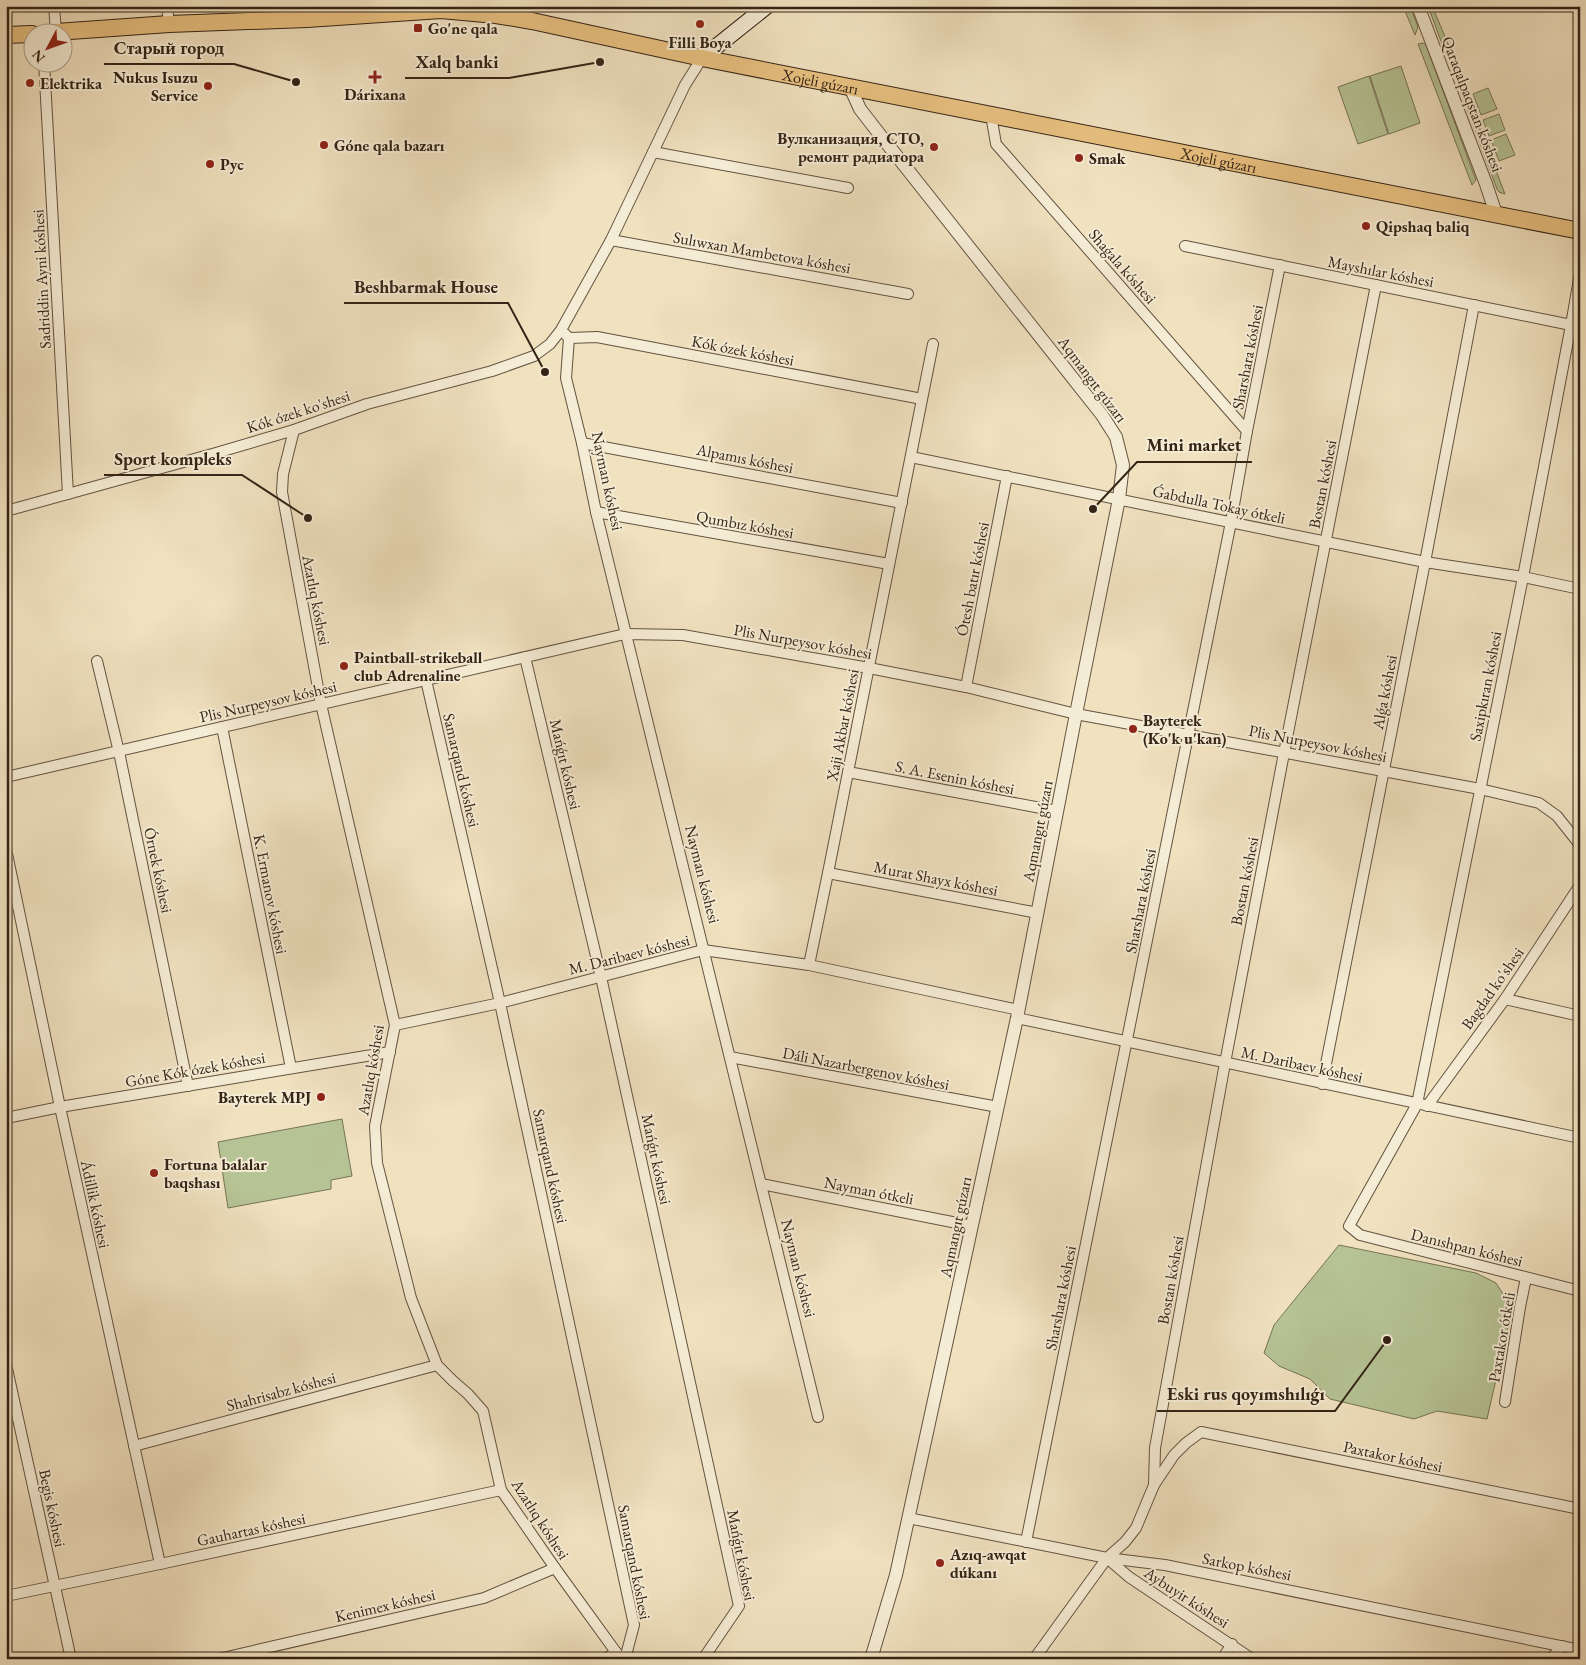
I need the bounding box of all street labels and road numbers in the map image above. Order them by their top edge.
street label: Qaraqalpaqstan kóshesi [1437,33,1508,175]
street label: Xojeli gúzarı [779,64,860,100]
street label: Xojeli gúzarı [1178,142,1259,178]
street label: Sadriddin Ayni kóshesi [27,209,56,349]
street label: Shaǵala kóshesi [1084,224,1161,308]
street label: Sulıwxan Mambetova kóshesi [672,227,852,278]
street label: Mayshılar kóshesi [1326,251,1436,292]
street label: Sharshara kóshesi [1227,303,1268,411]
street label: Kók ózek kóshesi [690,330,796,371]
street label: Aqmangıt gúzarı [1053,331,1132,427]
street label: Kók ózek ko'shesi [244,385,352,438]
street label: Nayman kóshesi [587,430,628,533]
street label: Bostan kóshesi [1304,438,1341,530]
street label: Alpamıs kóshesi [694,439,795,478]
street label: Ǵabdulla Tokay ótkeli [1151,480,1287,529]
street label: Qumbız kóshesi [695,506,795,543]
street label: Ótesh batır kóshesi [951,520,994,638]
street label: Azatlıq kóshesi [297,552,336,647]
street label: Plis Nurpeysov kóshesi [732,619,874,664]
street label: Saxipkıran kóshesi [1465,629,1506,743]
street label: Alǵa kóshesi [1367,653,1402,732]
street label: Xaji Akbar kóshesi [821,667,864,784]
street label: Plis Nurpeysov kóshesi [197,675,339,727]
street label: Samarqand kóshesi [438,711,485,829]
street label: Mańǵıt kóshesi [545,717,586,811]
street label: Plis Nurpeysov kóshesi [1247,720,1389,767]
street label: S. A. Esenin kóshesi [894,756,1016,799]
street label: Aqmangıt gúzarı [1017,779,1058,885]
street label: Nayman kóshesi [680,823,725,926]
street label: Órnek kóshesi [139,825,178,915]
street label: K. Ermanov kóshesi [249,832,292,956]
street label: Bostan kóshesi [1226,835,1263,927]
street label: Sharshara kóshesi [1120,847,1161,955]
street label: Murat Shayx kóshesi [872,856,1000,901]
street label: M. Daribaev kóshesi [566,929,692,980]
street label: Bagdad ko'shesi [1456,943,1529,1034]
street label: Azatlıq kóshesi [352,1023,389,1118]
street label: M. Daribaev kóshesi [1239,1041,1365,1088]
street label: Dáli Nazarbergenov kóshesi [781,1042,951,1095]
street label: Góne Kók ózek kóshesi [124,1047,267,1092]
street label: Samarqand kóshesi [528,1107,573,1225]
street label: Mańǵıt kóshesi [637,1112,676,1206]
street label: Ádillik kóshesi [76,1157,115,1250]
street label: Nayman ótkeli [822,1172,916,1209]
street label: Aqmangıt gúzarı [934,1175,976,1281]
street label: Nayman kóshesi [776,1217,821,1320]
street label: Danıshpan kóshesi [1409,1223,1525,1272]
street label: Bostan kóshesi [1152,1234,1189,1326]
street label: Sharshara kóshesi [1040,1244,1081,1352]
street label: Paxtakor ótkeli [1483,1290,1520,1384]
street label: Shahrisabz kóshesi [224,1367,338,1416]
street label: Paxtakor kóshesi [1341,1436,1444,1477]
street label: Begis kóshesi [34,1467,71,1549]
street label: Azatlıq kóshesi [506,1474,574,1563]
street label: Samarqand kóshesi [613,1503,656,1621]
street label: Gauhartas kóshesi [195,1508,307,1551]
street label: Mańǵıt kóshesi [722,1508,761,1602]
street label: Sarkop kóshesi [1201,1548,1293,1585]
street label: Aybuyir kóshesi [1139,1562,1233,1633]
street label: Kenimex kóshesi [333,1584,437,1627]

